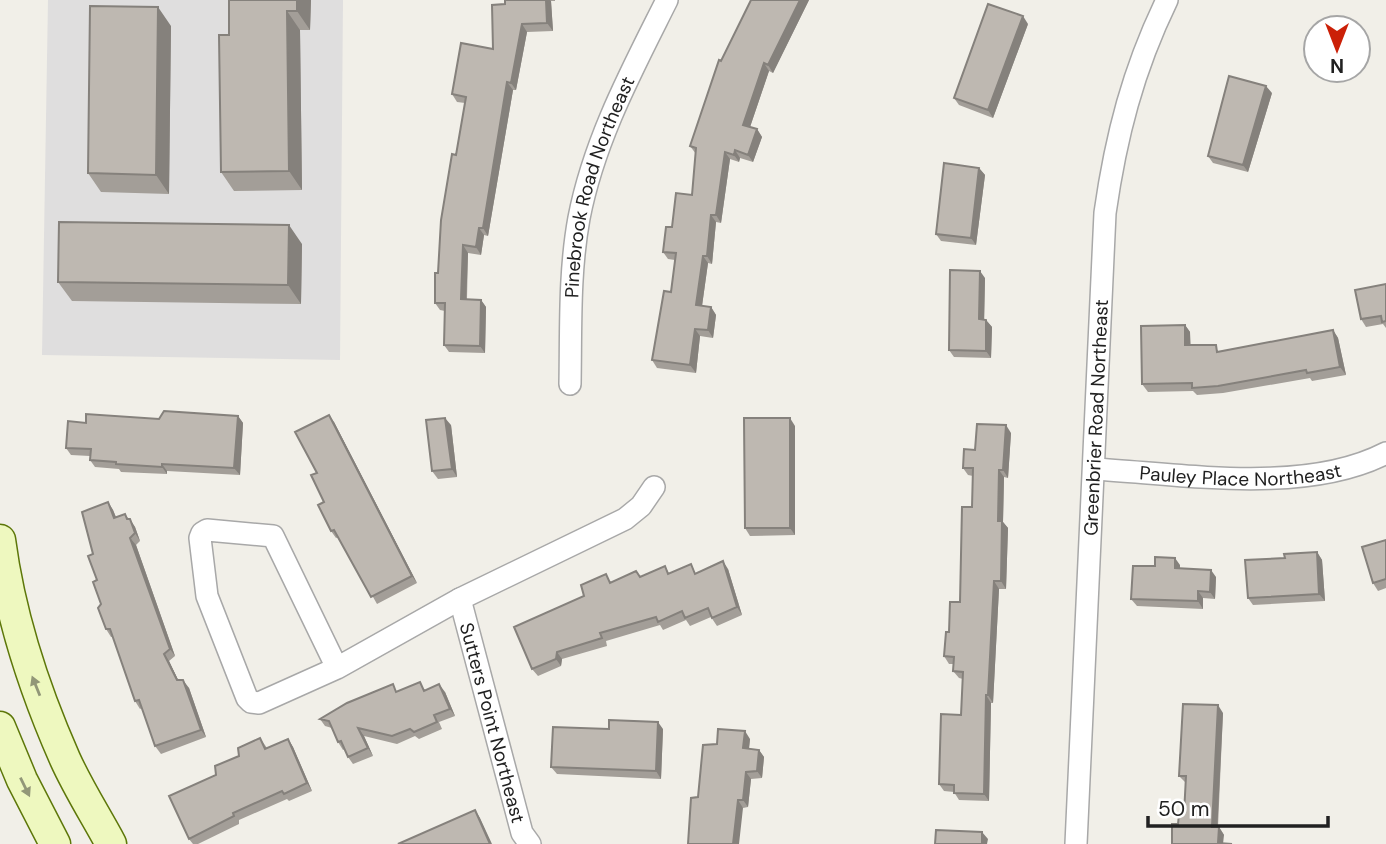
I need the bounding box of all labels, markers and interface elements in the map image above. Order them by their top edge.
north arrow [1302,14,1372,84]
text: N [1330,53,1344,78]
street label: Pinebrook Road Northeast [559,72,640,298]
street label: Greenbrier Road Northeast [1078,299,1114,536]
street label: Pauley Place Northeast [1139,457,1344,491]
street label: Sutters Point Northeast [454,620,531,826]
one-way arrow [30,675,41,696]
one-way arrow [20,777,31,797]
scale bar [1148,784,1328,828]
text: 50 m [1158,795,1209,823]

